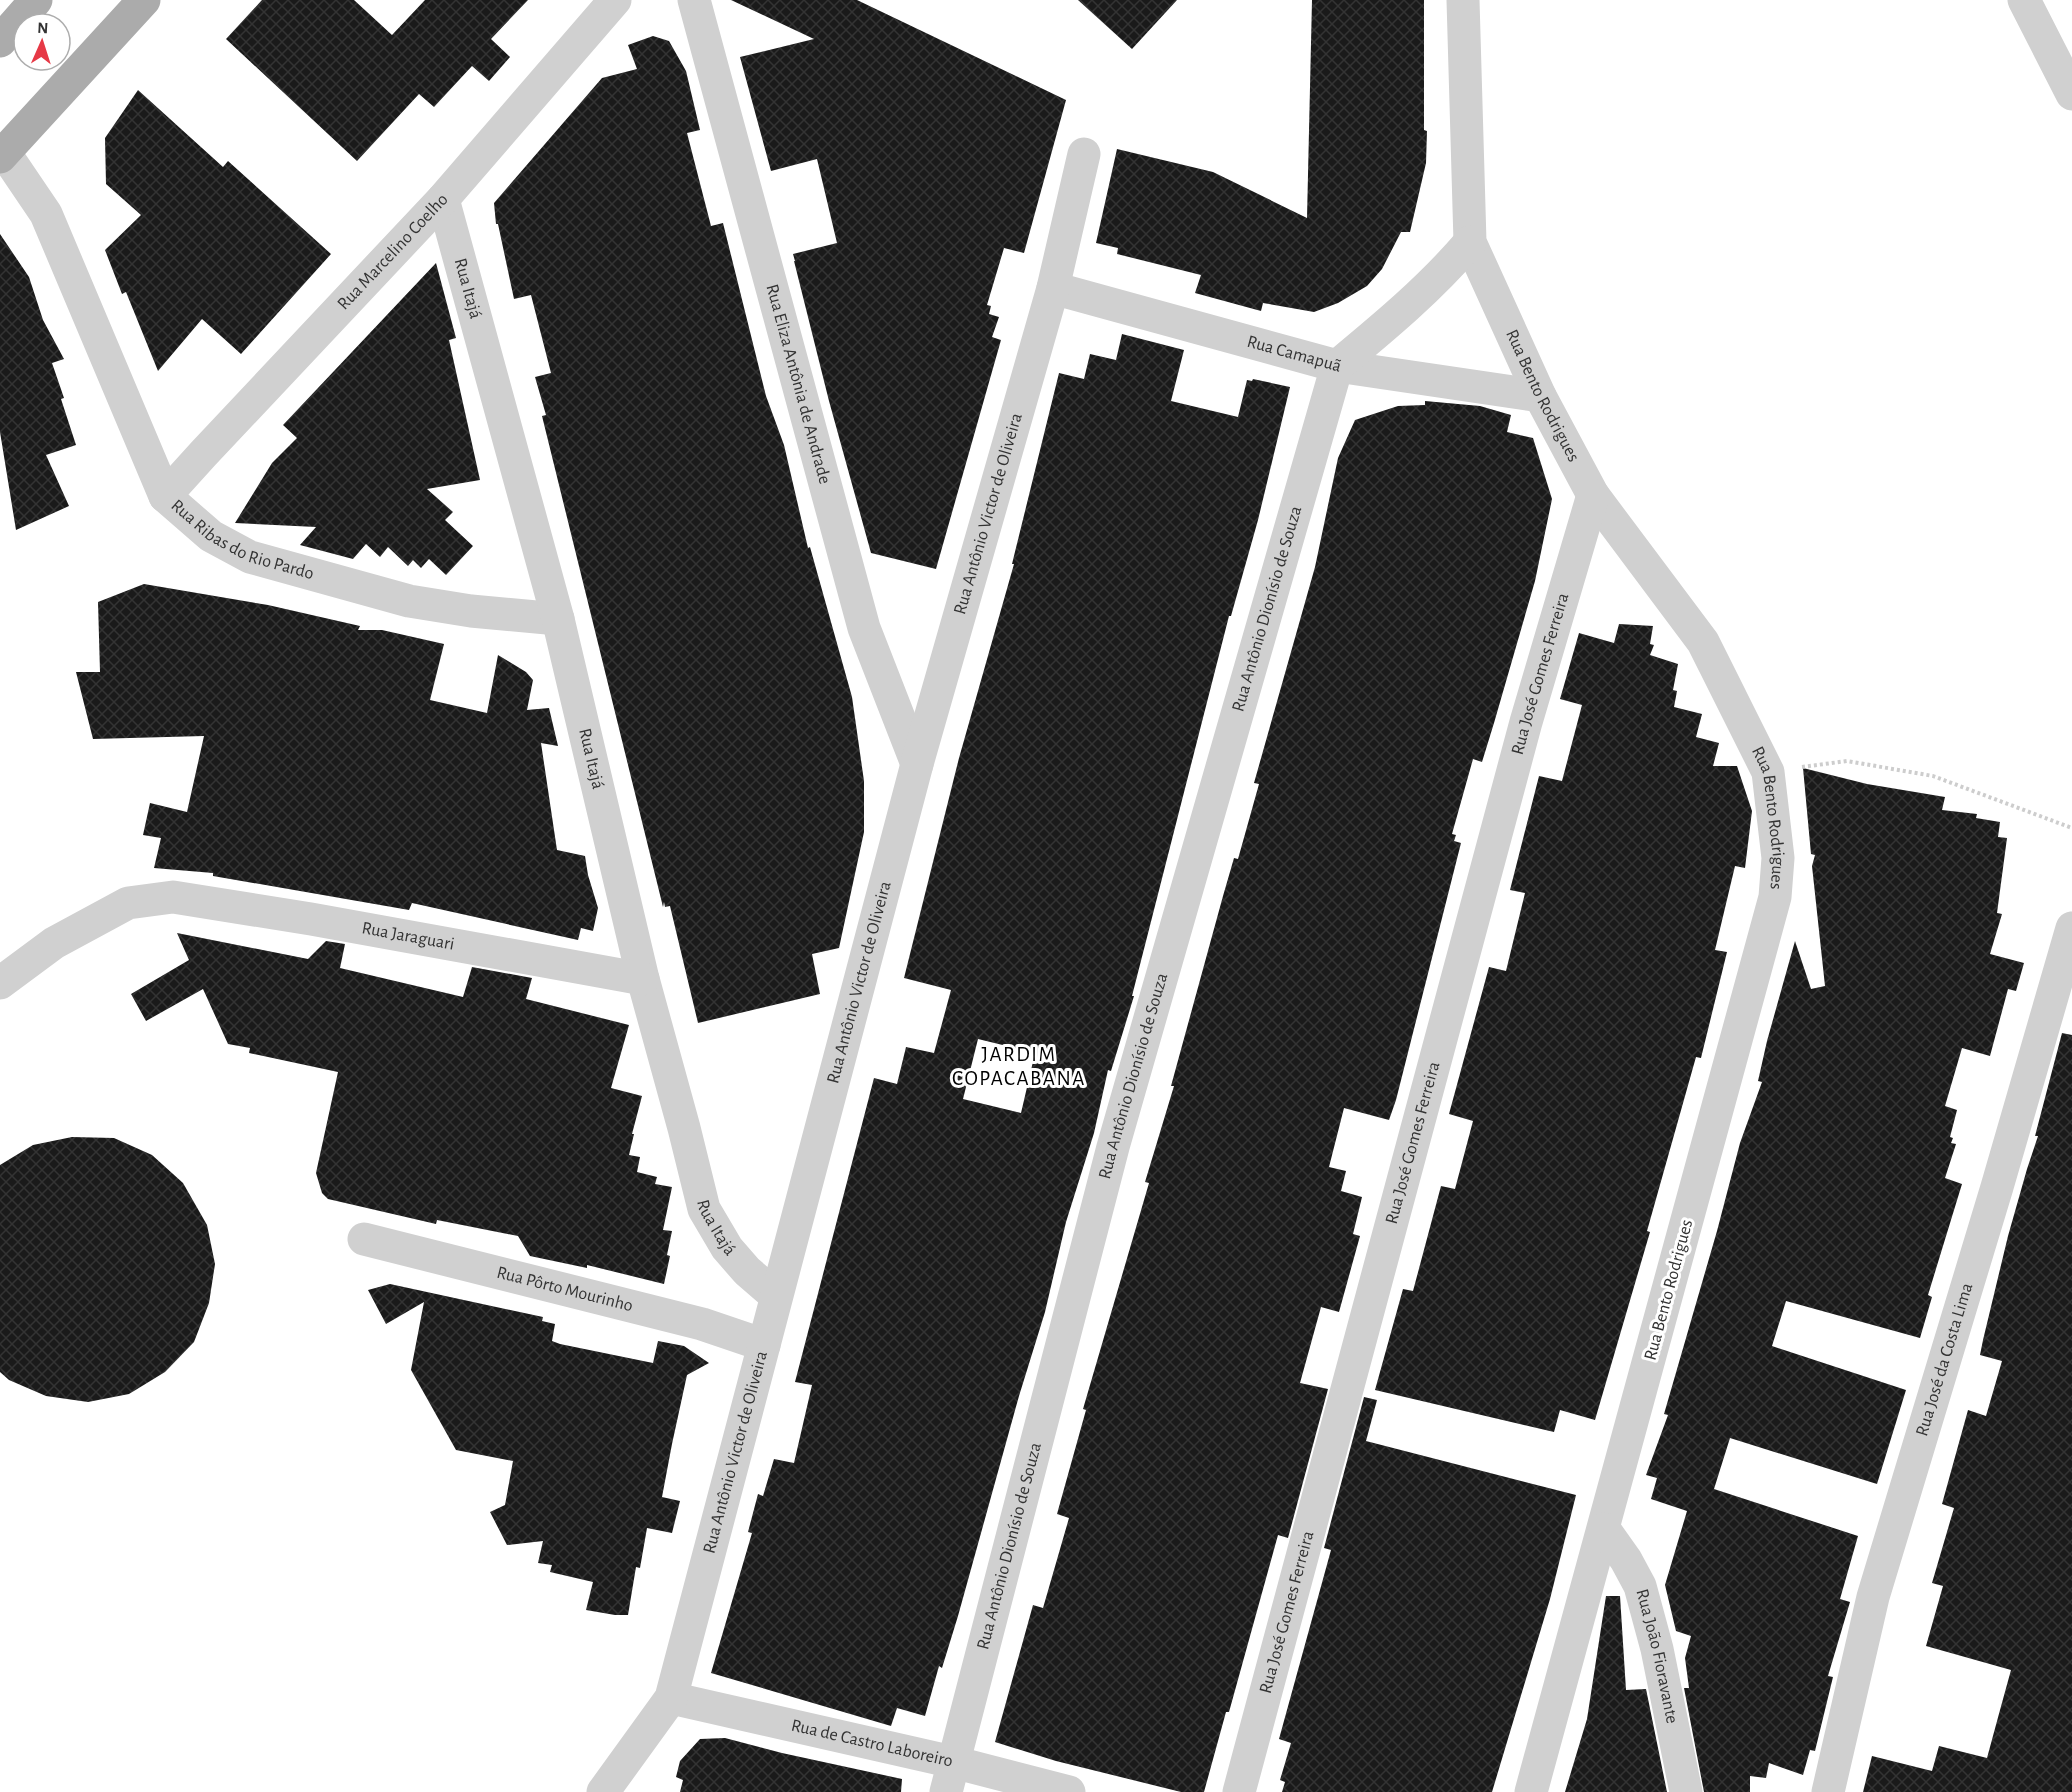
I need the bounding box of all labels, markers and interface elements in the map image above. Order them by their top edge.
north arrow [12,12,72,72]
text: N [37,20,49,36]
street label: Rua Marcelino Coelho [334,190,452,314]
street label: Rua Itajá [451,256,484,321]
street label: Rua Eliza Antônia de Andrade [762,282,834,486]
street label: Rua Bento Rodrigues [1502,327,1583,465]
street label: Rua Camapuã [1245,333,1343,376]
street label: Rua Antônio Victor de Oliveira [951,411,1026,617]
street label: Rua Ribas do Rio Pardo [167,496,316,583]
street label: Rua Antônio Dionísio de Souza [1229,504,1305,714]
street label: Rua José Gomes Ferreira [1509,591,1573,757]
street label: Rua Itajá [575,726,607,791]
street label: Rua Bento Rodrigues [1748,744,1787,890]
street label: Rua Antônio Victor de Oliveira [824,879,895,1086]
street label: Rua Jaraguari [360,919,456,954]
street label: Rua Antônio Dionísio de Souza [1096,971,1171,1181]
district label: JARDIM COPACABANA [952,1044,1086,1089]
street label: Rua José Gomes Ferreira [1383,1060,1443,1226]
street label: Rua Itajá [693,1198,739,1259]
street label: Rua Bento Rodrigues [1642,1218,1696,1362]
street label: Rua Pôrto Mourinho [495,1264,635,1315]
street label: Rua José da Costa Lima [1913,1281,1976,1438]
street label: Rua Antônio Victor de Oliveira [700,1349,771,1556]
street label: Rua Antônio Dionísio de Souza [974,1441,1045,1651]
street label: Rua José Gomes Ferreira [1257,1529,1318,1696]
street label: Rua João Fioravante [1632,1587,1681,1725]
street label: Rua de Castro Laboreiro [789,1717,955,1771]

